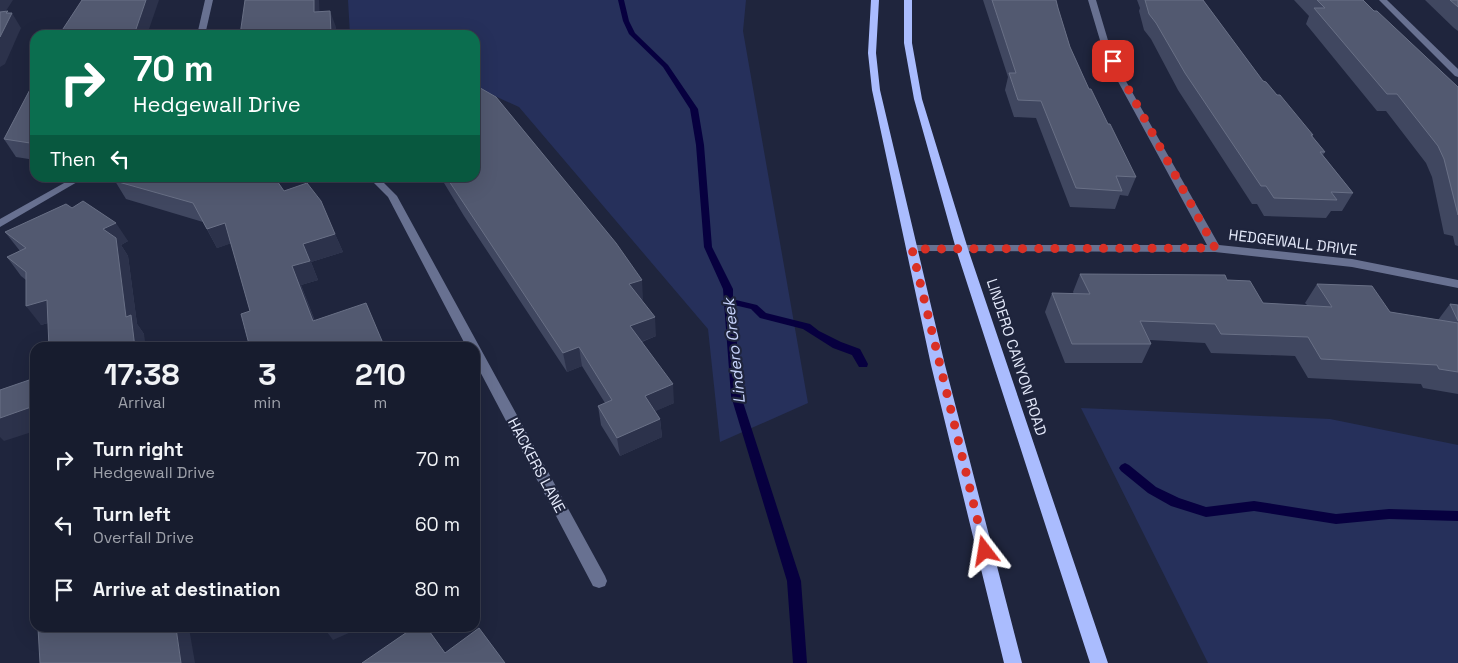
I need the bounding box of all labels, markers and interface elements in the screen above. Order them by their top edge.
pin [1092,40,1134,82]
text: 70 m [133,47,214,91]
icon: arrive [1099,47,1127,75]
icon: right [50,50,115,115]
text: Hedgewall Drive [133,90,301,118]
icon: left [106,145,134,173]
text: Then [50,147,96,172]
street label: HEDGEWALL DRIVE [1228,225,1358,259]
street label: LINDERO CANYON ROAD [983,276,1051,438]
water label: Lindero Creek [718,295,750,405]
text: 17:38 [104,355,179,394]
text: 3 [258,355,276,394]
text: 210 [355,355,406,394]
text: Arrival [118,392,166,413]
text: min [254,392,281,413]
text: m [374,392,387,413]
street label: HACKERS LANE [504,414,570,516]
text: Turn right [93,437,183,462]
icon: right [50,446,78,474]
text: 70 m [416,447,460,472]
text: Hedgewall Drive [93,462,215,483]
text: Turn left [93,502,171,527]
icon: left [50,511,78,539]
text: 60 m [415,512,460,537]
position arrow [958,524,1010,576]
text: Overfall Drive [93,527,194,548]
icon: arrive [50,576,78,604]
text: Arrive at destination [93,577,281,602]
text: 80 m [415,577,460,602]

